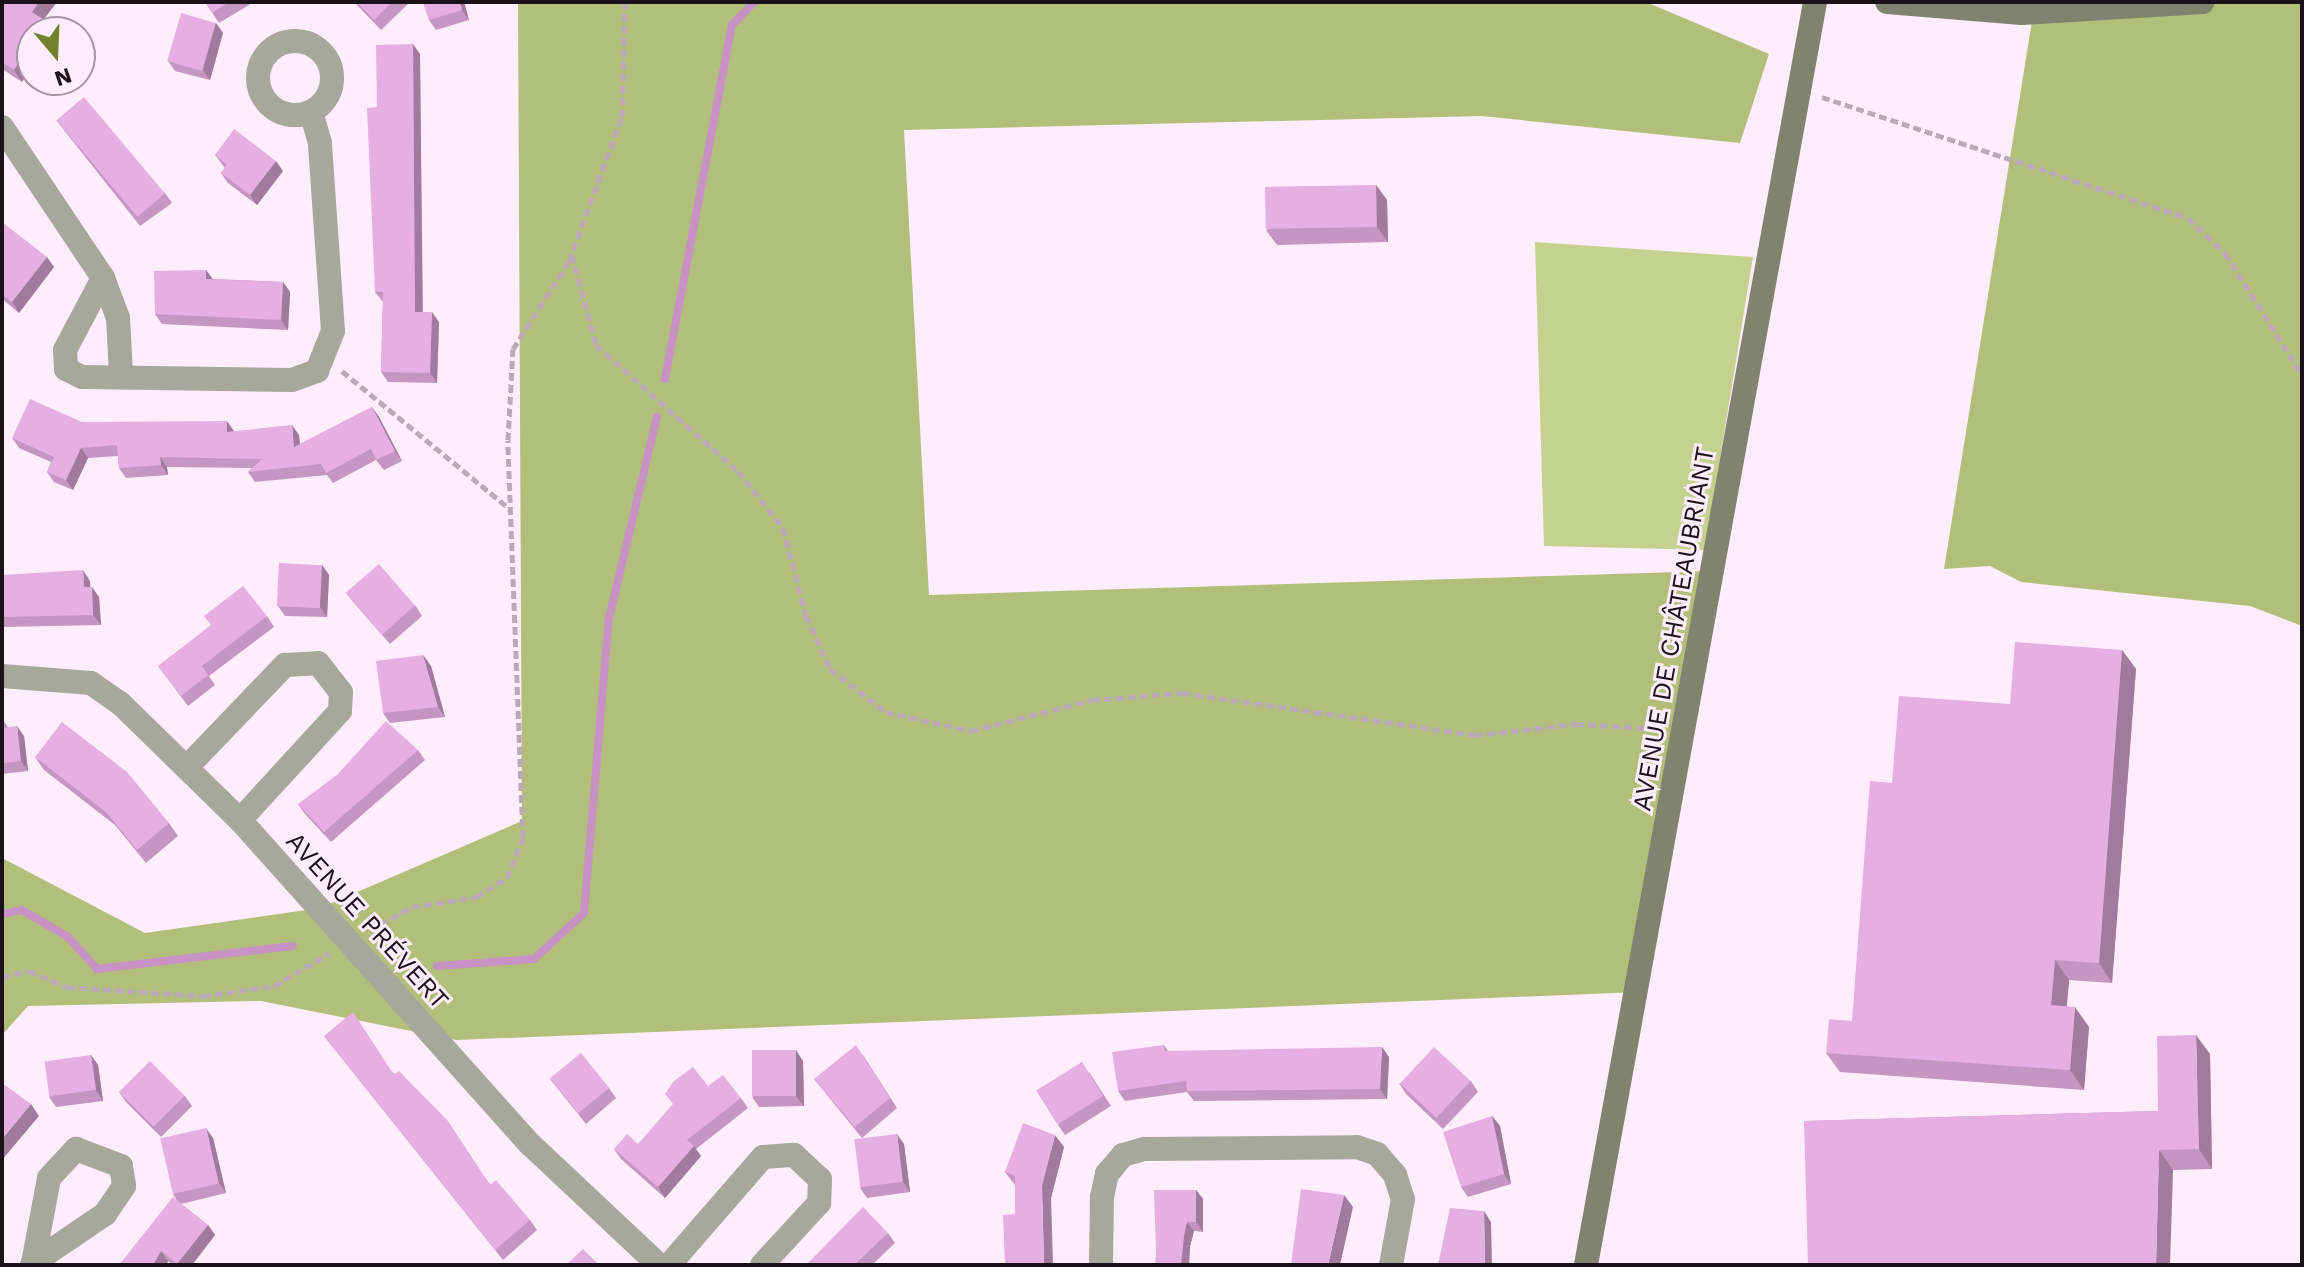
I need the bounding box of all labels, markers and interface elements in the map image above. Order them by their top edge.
north arrow [16,16,96,96]
text: N [52,63,75,92]
street label: AVENUE DE CHÂTEAUBRIANT [1627,445,1721,813]
street label: AVENUE PRÉVERT [279,826,455,1016]

